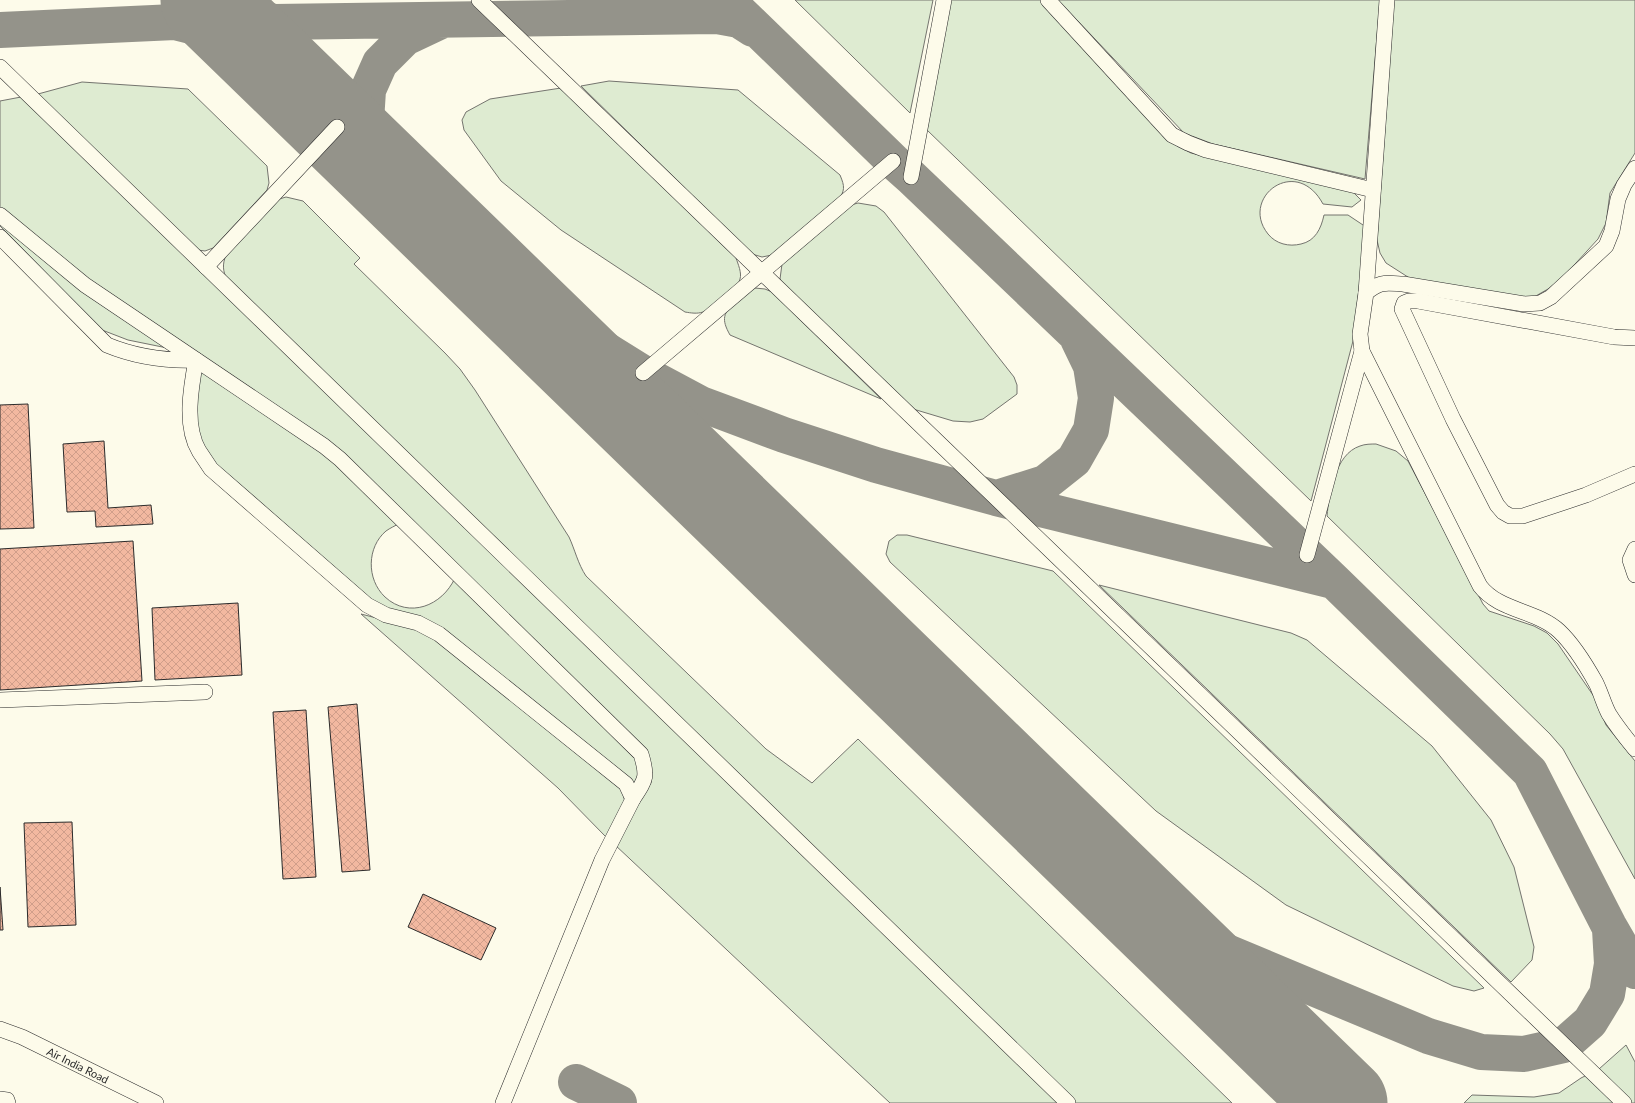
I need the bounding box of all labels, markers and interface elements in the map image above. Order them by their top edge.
street label: Air India Road [45,1044,111,1085]

